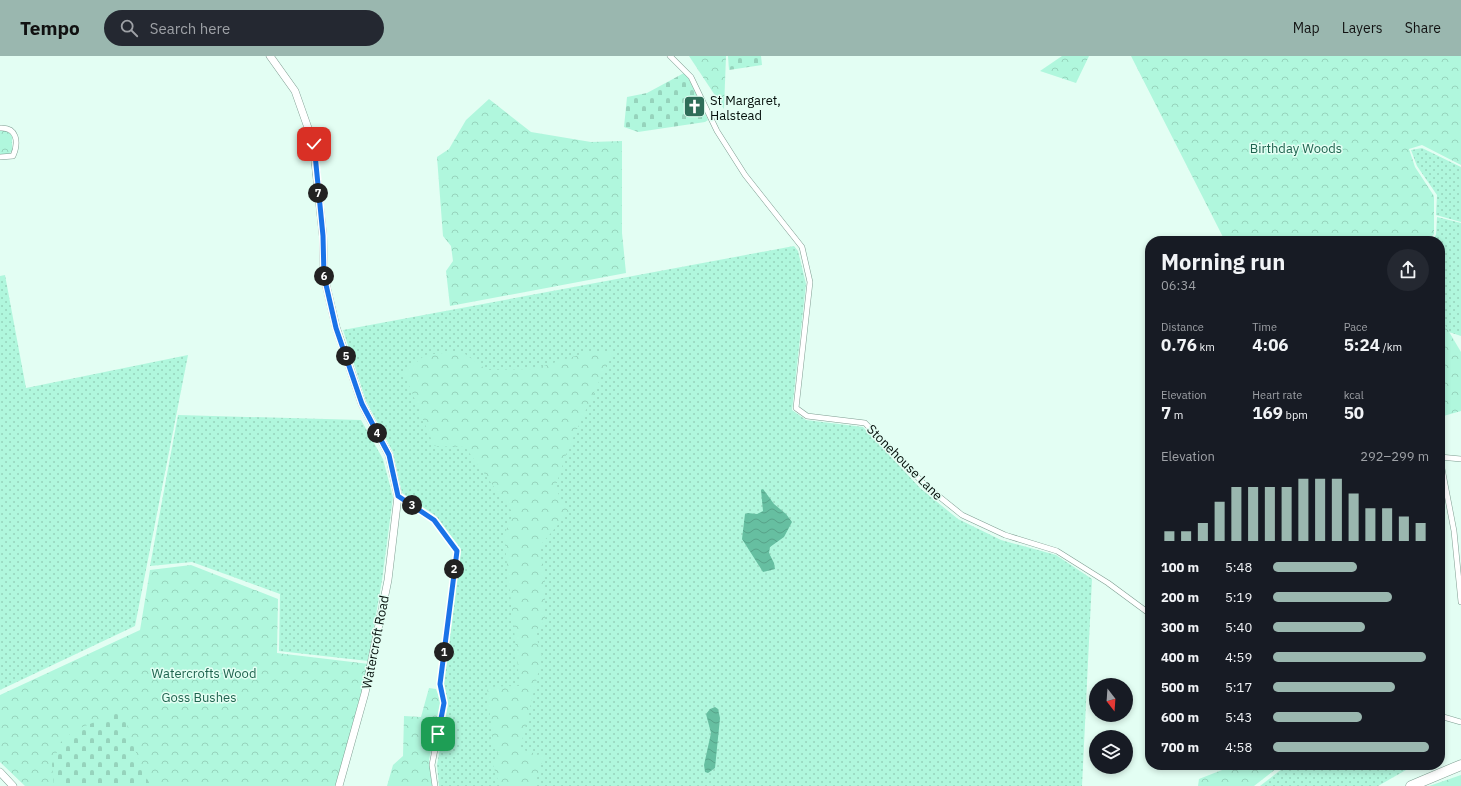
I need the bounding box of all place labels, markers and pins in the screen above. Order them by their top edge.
place label: St Margaret, Halstead [710,92,781,124]
church icon: St Margaret, Halstead [682,94,708,120]
pin [297,127,331,161]
pin: 7 [308,183,328,203]
pin: 6 [314,266,334,286]
pin: 5 [336,346,356,366]
pin: 4 [367,423,387,443]
pin: 3 [402,495,422,515]
pin: 2 [444,559,464,579]
pin: 1 [434,642,454,662]
pin [421,717,455,751]

